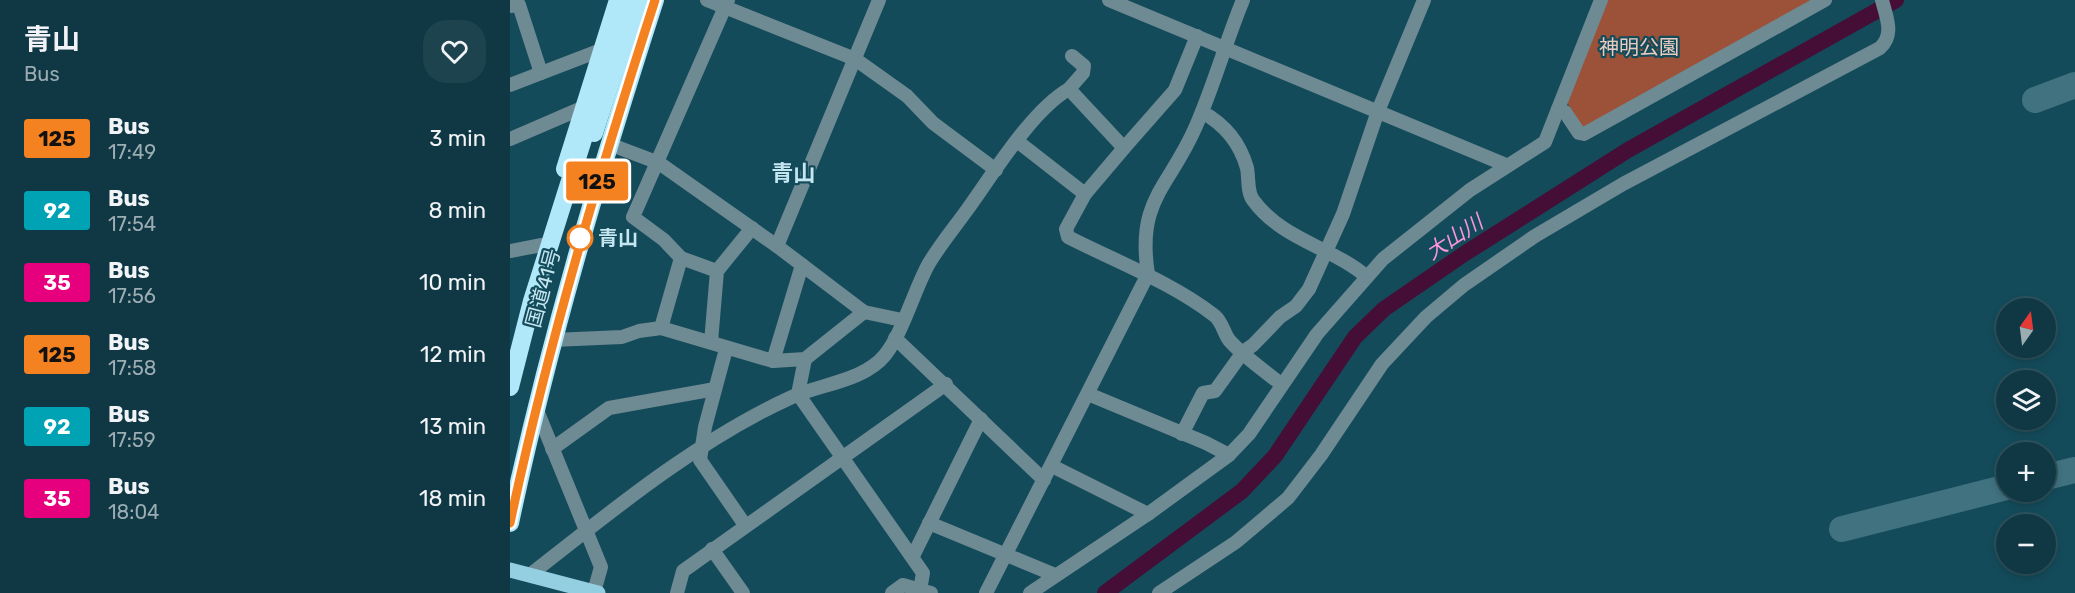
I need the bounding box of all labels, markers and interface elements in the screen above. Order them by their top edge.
button: heart [423,20,486,83]
text: 青山 [24,23,80,56]
park label: 神明公園 [1599,35,1679,59]
text: Bus [24,62,60,86]
text: Bus [108,113,150,140]
text: 3 min [429,125,486,152]
text: 125 [38,126,76,151]
text: 17:49 [108,140,156,164]
district label: 青山 [771,160,815,187]
line badge: 125 [562,162,632,201]
text: 125 [578,169,616,194]
text: Bus [108,185,150,212]
text: 8 min [428,197,486,224]
text: 92 [43,198,71,223]
water label: 大山川 [1421,208,1489,265]
text: 17:54 [108,212,156,236]
marker: 青山 [567,225,593,251]
place label: 青山 [598,226,638,250]
street label: 国道41号 [521,246,565,330]
text: Bus [108,257,150,284]
text: 10 min [419,269,486,296]
text: 35 [43,270,71,295]
text: 17:56 [108,284,156,308]
north arrow [1996,298,2056,358]
map controls [1996,298,2056,574]
text: Bus [108,329,150,356]
text: 12 min [420,341,486,368]
text: 125 [38,342,76,367]
text: 17:58 [108,356,157,380]
button: layers [1996,370,2056,430]
text: Bus [108,401,150,428]
text: 13 min [420,413,486,440]
text: 92 [43,414,71,439]
text: 17:59 [108,428,156,452]
button: + [1996,442,2056,502]
text: Bus [108,473,150,500]
text: 18 min [419,485,486,512]
text: 35 [43,486,71,511]
text: 18:04 [108,500,160,524]
button: − [1996,514,2056,574]

